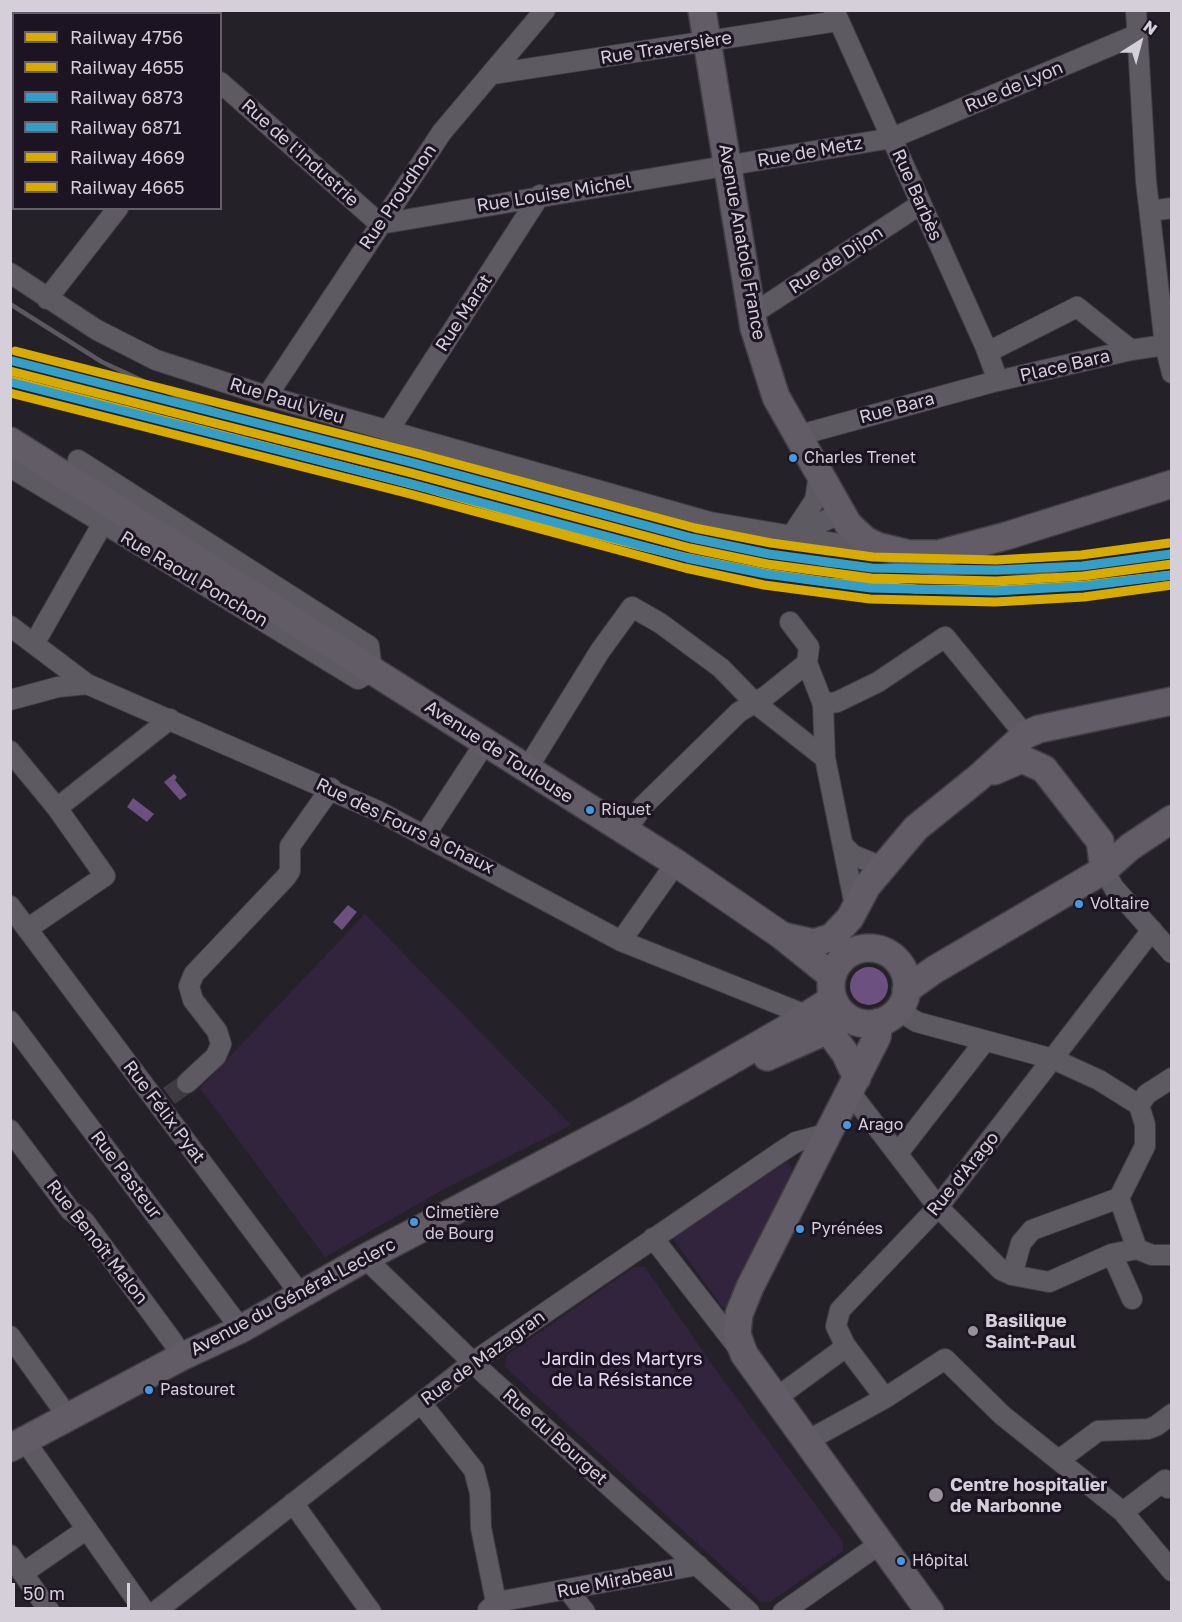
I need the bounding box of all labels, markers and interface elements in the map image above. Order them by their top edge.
legend [12,12,222,210]
north arrow [1110,12,1170,72]
text: N [1140,16,1161,39]
text: Railway 4756 [70,26,183,48]
street label: Rue Traversière [599,27,733,69]
text: Railway 4655 [70,56,184,78]
street label: Rue de Lyon [962,57,1066,117]
text: Railway 6873 [70,86,183,108]
street label: Rue de l'Industrie [237,95,363,211]
text: Railway 6871 [70,116,181,138]
street label: Rue de Metz [756,132,864,172]
street label: Rue Proudhon [355,140,441,254]
street label: Avenue Anatole France [714,142,770,342]
text: Railway 4669 [70,146,185,168]
street label: Rue Barbès [887,146,947,244]
street label: Rue Louise Michel [475,171,633,217]
text: Railway 4665 [70,176,184,198]
street label: Rue de Dijon [785,222,887,298]
street label: Rue Marat [431,270,497,356]
street label: Place Bara [1018,345,1112,387]
street label: Rue Paul Vieu [227,373,347,429]
street label: Rue Bara [857,388,937,428]
place label: Charles Trenet [804,448,916,468]
marker: Charles Trenet [787,452,799,464]
street label: Rue Raoul Ponchon [116,526,272,632]
street label: Avenue de Toulouse [421,696,577,808]
street label: Rue des Fours à Chaux [312,773,498,879]
place label: Riquet [601,800,651,820]
marker: Riquet [584,804,596,816]
place label: Voltaire [1090,894,1149,914]
marker: Voltaire [1073,898,1085,910]
street label: Rue Félix Pyat [119,1057,209,1167]
place label: Arago [858,1115,903,1135]
marker: Arago [841,1119,853,1131]
street label: Rue Pasteur [86,1127,166,1223]
street label: Rue d'Arago [922,1127,1004,1221]
street label: Rue Benoît Malon [42,1176,152,1308]
place label: Cimetière de Bourg [425,1203,499,1241]
marker: Cimetière de Bourg [408,1216,420,1228]
place label: Pyrénées [811,1219,883,1239]
marker: Pyrénées [794,1223,806,1235]
street label: Avenue du Général Leclerc [187,1234,399,1360]
street label: Rue de Mazagran [417,1306,549,1410]
place label: Basilique Saint-Paul [985,1310,1076,1352]
marker: Basilique Saint-Paul [966,1324,980,1338]
park label: Jardin des Martyrs de la Résistance [541,1348,703,1390]
place label: Pastouret [160,1380,235,1400]
marker: Pastouret [143,1384,155,1396]
street label: Rue du Bourget [498,1384,612,1490]
place label: Centre hospitalier de Narbonne [950,1474,1107,1516]
marker: Centre hospitalier de Narbonne [927,1486,945,1504]
place label: Hôpital [912,1551,968,1571]
marker: Hôpital [895,1555,907,1567]
street label: Rue Mirabeau [555,1559,675,1603]
scale bar [15,1571,134,1609]
text: 50 m [23,1582,65,1604]

